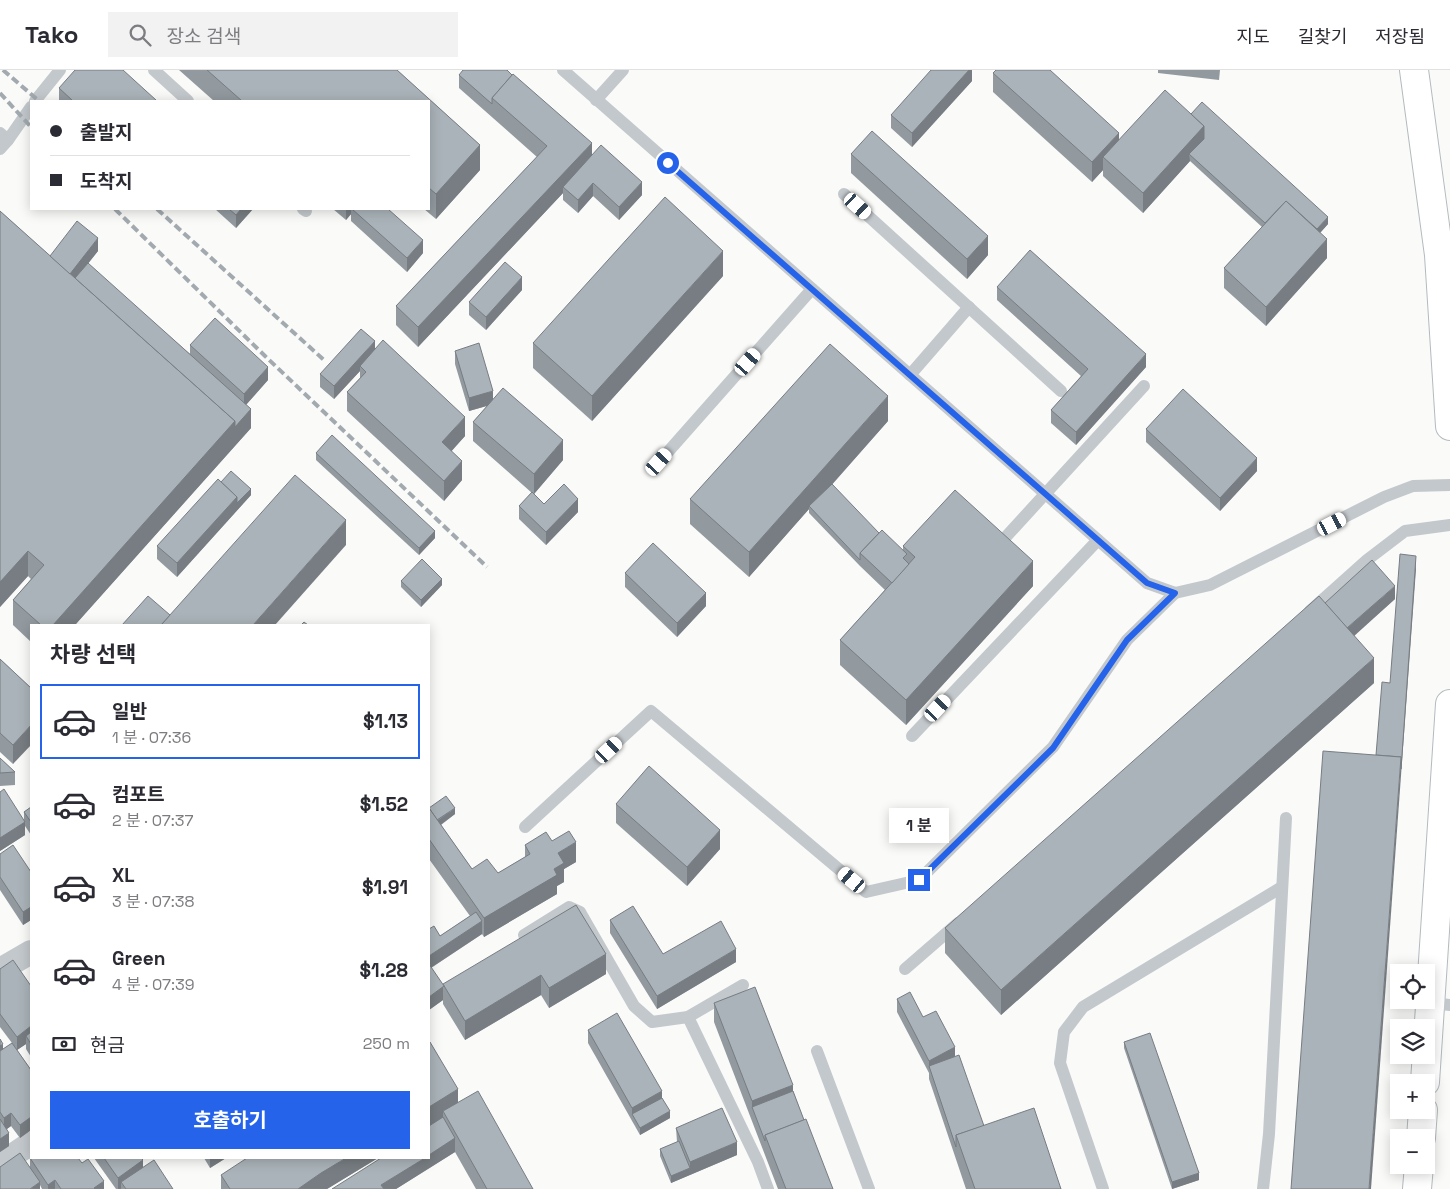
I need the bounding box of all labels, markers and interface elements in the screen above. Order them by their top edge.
search box [108,12,458,57]
text: Tako [25,19,78,50]
icon: search [126,21,154,49]
text: 장소 검색 [166,24,241,49]
text: 지도 [1237,25,1270,48]
text: 길찾기 [1298,25,1347,48]
text: 저장됨 [1375,25,1425,48]
text: 출발지 [80,120,132,145]
route start [657,152,679,174]
text: 도착지 [80,169,132,194]
car [841,190,874,222]
car [732,346,763,378]
car [643,446,674,478]
car [1315,511,1348,537]
text: 차량 선택 [50,640,137,668]
car [922,692,953,724]
icon: car [52,699,97,744]
text: 일반 [112,699,147,724]
text: $1.13 [363,709,408,734]
text: 1 분 · 07:36 [112,727,191,748]
car [592,734,625,766]
icon: car [52,782,97,827]
text: 컴포트 [112,782,164,807]
text: $1.52 [360,792,408,817]
callout: 1 분 [889,808,949,842]
text: 2 분 · 07:37 [112,810,193,831]
text: 1 분 [906,815,932,836]
text: XL [112,863,135,888]
icon: car [52,865,97,910]
car [835,865,868,895]
route end [908,869,930,891]
text: $1.91 [362,875,408,900]
text: 3 분 · 07:38 [112,891,194,912]
text: Green [112,946,165,971]
icon: car [52,948,97,993]
text: $1.28 [360,958,408,983]
map controls [1390,964,1435,1174]
button: locate [1390,964,1435,1009]
text: 4 분 · 07:39 [112,974,195,995]
button: layers [1390,1019,1435,1064]
icon: cash [50,1030,78,1058]
text: 현금 [90,1033,125,1058]
text: 250 m [363,1033,410,1054]
button: + [1390,1074,1435,1119]
button: 호출하기 [50,1091,410,1149]
button: − [1390,1129,1435,1174]

